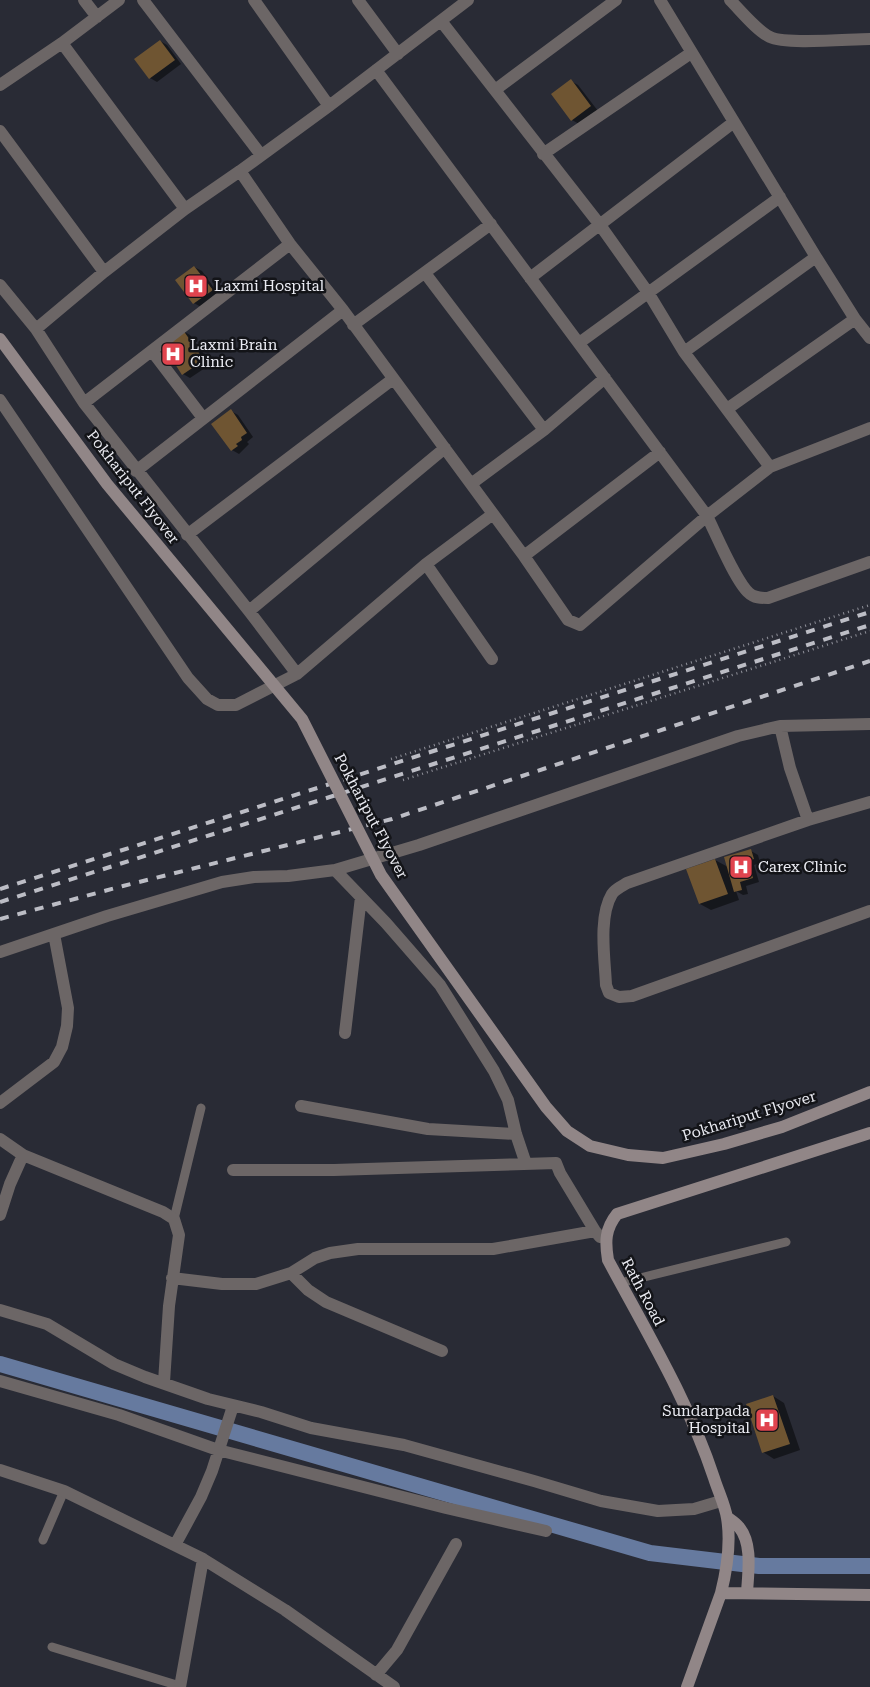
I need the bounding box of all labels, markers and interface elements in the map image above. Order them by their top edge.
hospital icon: Laxmi Hospital [183,273,209,299]
place label: Laxmi Hospital [214,277,325,295]
place label: Laxmi Brain Clinic [190,336,278,371]
hospital icon: Laxmi Brain Clinic [160,341,186,367]
street label: Pokhariput Flyover [83,427,183,547]
street label: Pokhariput Flyover [330,750,412,882]
hospital icon: Carex Clinic [728,854,754,880]
place label: Carex Clinic [758,858,846,876]
street label: Pokhariput Flyover [680,1087,818,1145]
street label: Rath Road [618,1255,669,1329]
place label: Sundarpada Hospital [662,1402,750,1437]
hospital icon: Sundarpada Hospital [754,1407,780,1433]

